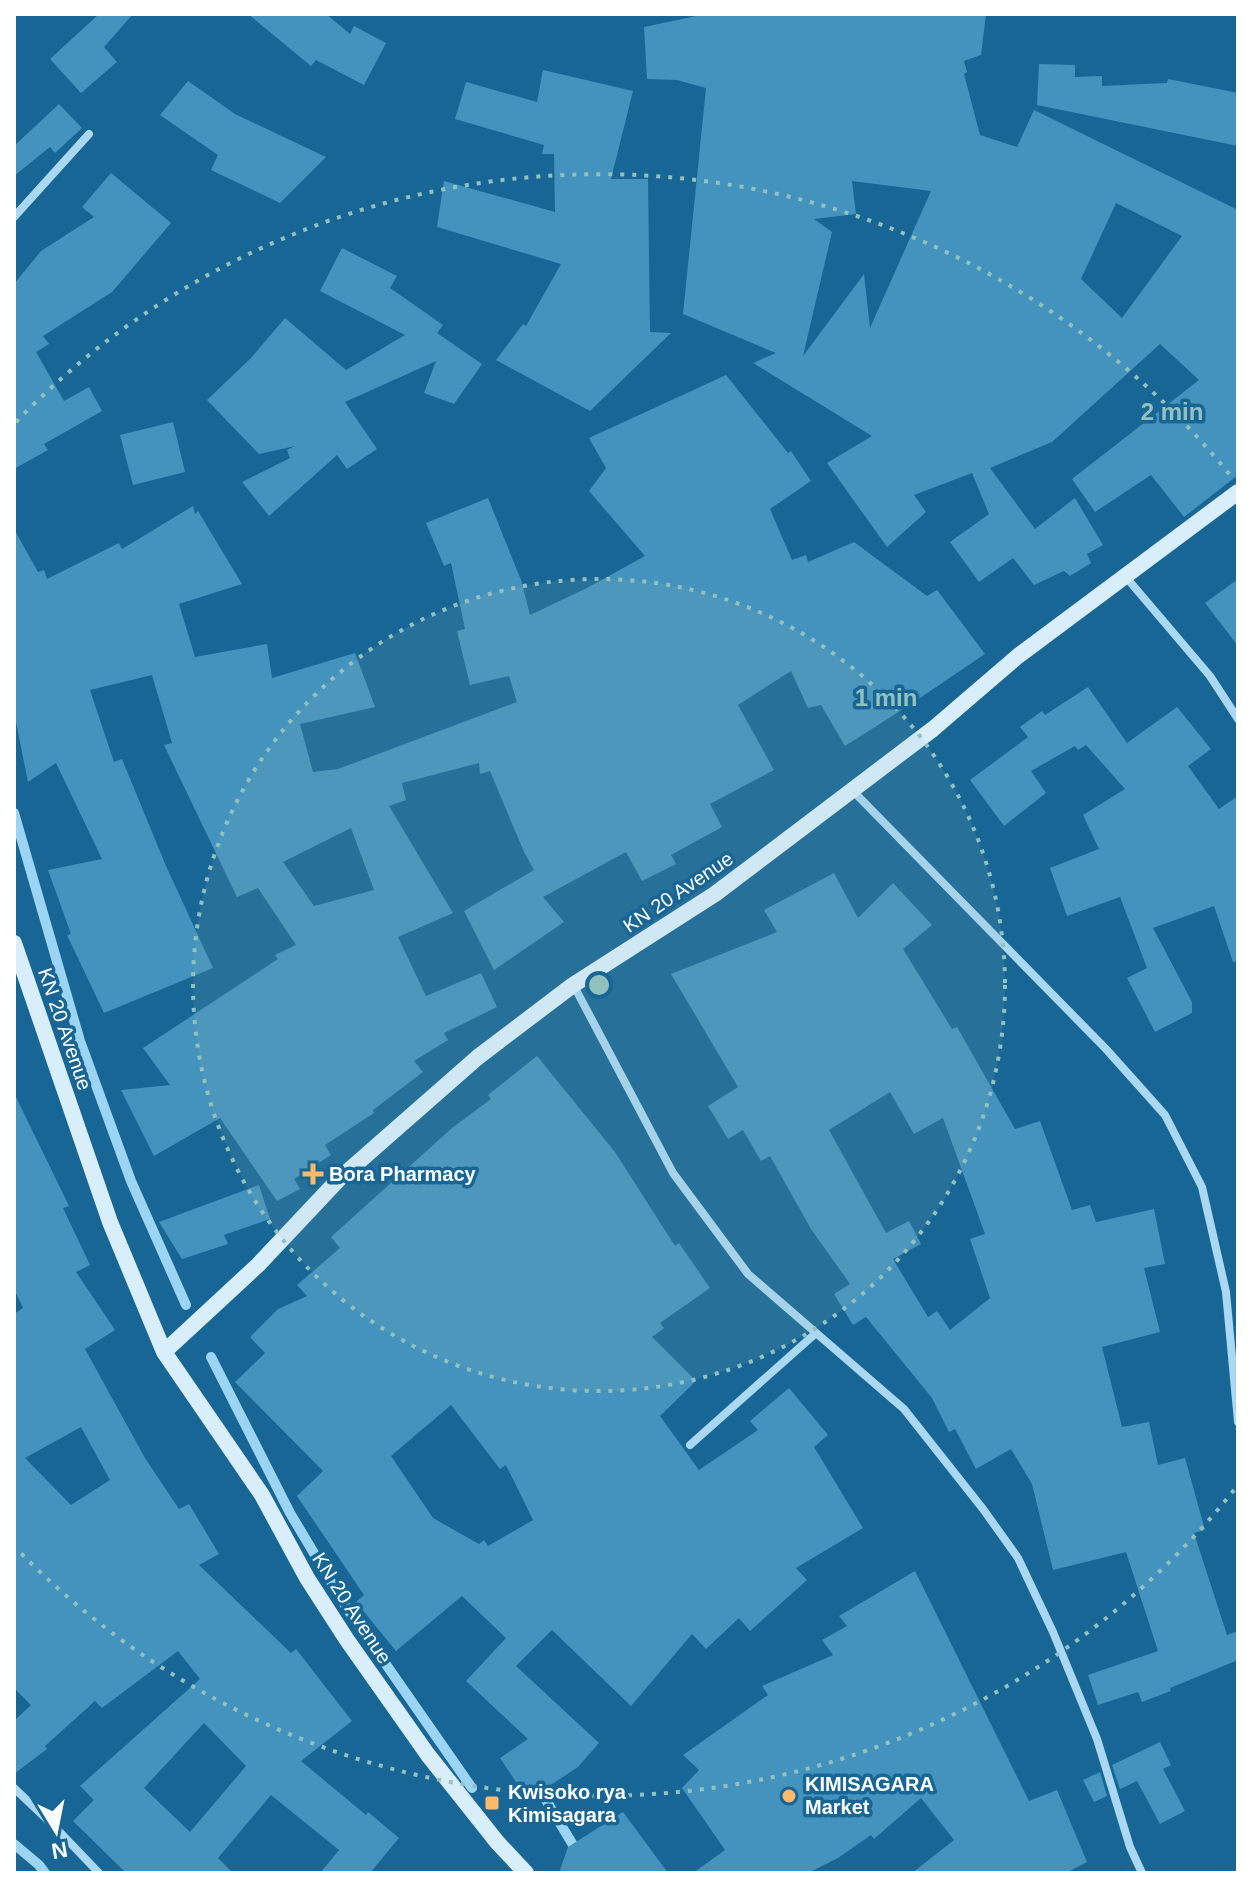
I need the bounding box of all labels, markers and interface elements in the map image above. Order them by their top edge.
text: 2 min [1141,398,1203,425]
text: 1 min [855,684,917,711]
street label: KN 20 Avenue [619,847,737,937]
street label: KN 20 Avenue [34,965,96,1093]
centre of rings [585,971,613,999]
place label: Bora Pharmacy [329,1163,477,1185]
marker: Bora Pharmacy [304,1165,322,1183]
street label: KN 20 Avenue [308,1549,396,1667]
place label: KIMISAGARA Market [805,1773,934,1818]
place label: Kwisoko rya Kimisagara [508,1781,627,1826]
marker: KIMISAGARA Market [780,1787,798,1805]
north arrow [16,1791,96,1871]
marker: Kwisoko rya Kimisagara [483,1794,501,1812]
text: N [49,1837,69,1864]

